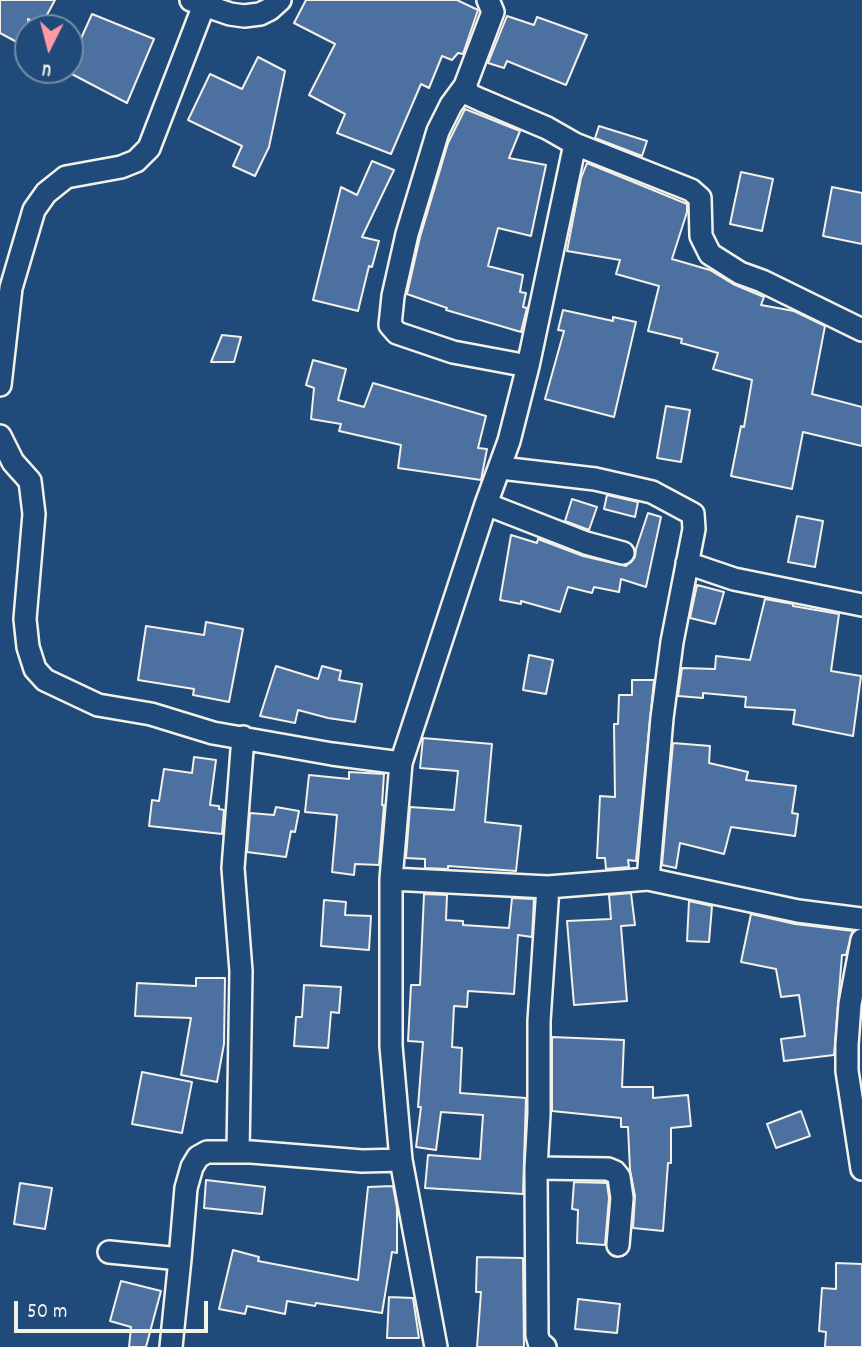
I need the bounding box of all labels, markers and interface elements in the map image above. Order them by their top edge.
north arrow [14,14,84,84]
text: U [41,54,53,82]
scale bar [18,1288,212,1332]
text: 50 m [27,1298,67,1328]

